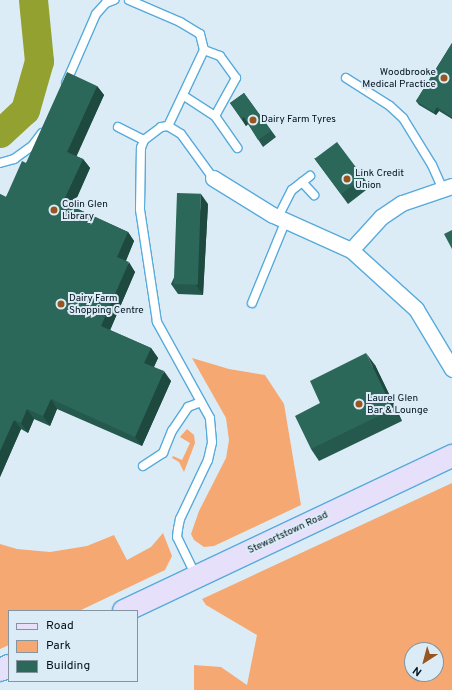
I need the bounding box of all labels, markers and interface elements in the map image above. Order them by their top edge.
place label: Woodbrooke Medical Practice [362,66,436,90]
marker: Woodbrooke Medical Practice [439,73,449,83]
place label: Dairy Farm Tyres [261,114,336,126]
marker: Dairy Farm Tyres [248,115,258,125]
place label: Link Credit Union [355,167,404,190]
marker: Link Credit Union [342,174,352,184]
place label: Colin Glen Library [62,198,108,222]
marker: Colin Glen Library [49,205,59,215]
place label: Dairy Farm Shopping Centre [69,292,144,316]
marker: Dairy Farm Shopping Centre [56,299,66,309]
place label: Laurel Glen Bar & Lounge [367,392,428,416]
marker: Laurel Glen Bar & Lounge [354,399,364,409]
street label: Stewartstown Road [246,509,330,557]
legend [8,610,138,682]
text: Road [46,618,74,634]
text: Park [46,638,71,654]
north arrow [404,642,444,682]
text: Building [46,658,90,674]
text: N [410,663,425,679]

